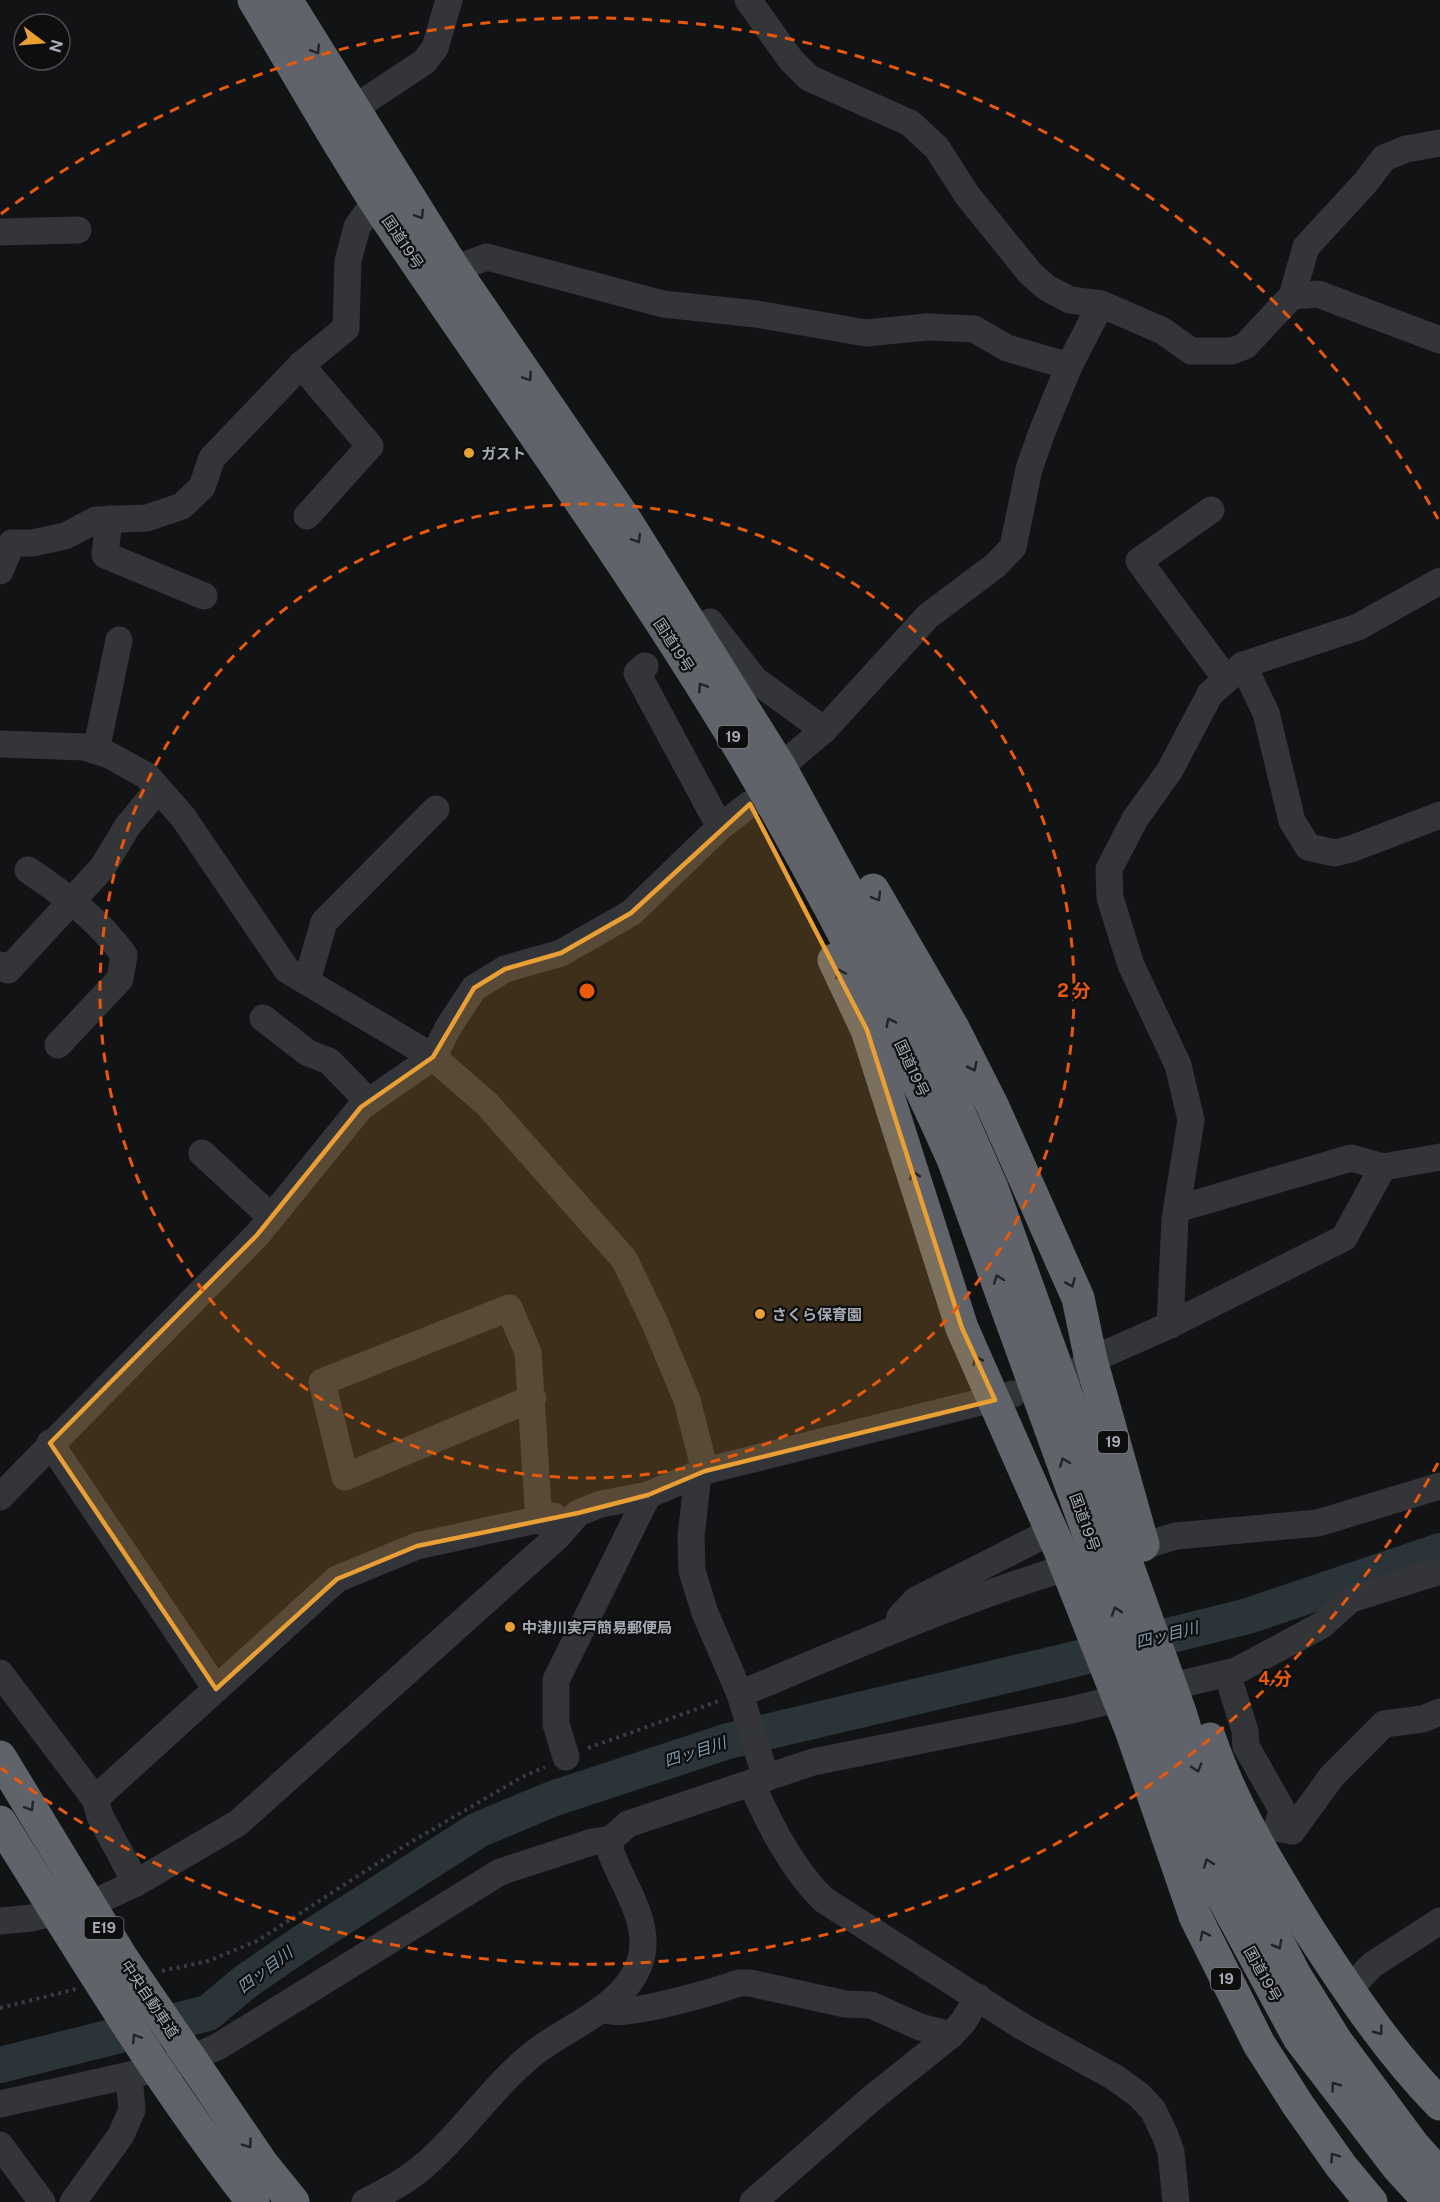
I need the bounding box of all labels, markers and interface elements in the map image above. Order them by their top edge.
north arrow [12,12,72,72]
text: N [45,37,67,55]
one-way arrow [309,44,321,54]
one-way arrow [413,209,425,219]
street label: 国道19号 [379,212,427,272]
one-way arrow [521,370,532,381]
place label: ガスト [481,445,526,462]
marker: ガスト [462,446,476,460]
one-way arrow [630,533,642,543]
street label: 国道19号 [650,615,698,675]
one-way arrow [697,683,709,693]
road number: 19 [718,726,748,748]
one-way arrow [870,891,881,901]
one-way arrow [836,968,848,979]
text: 2 分 [1057,980,1091,1001]
centre of rings [577,981,597,1001]
one-way arrow [885,1017,897,1028]
street label: 国道19号 [892,1037,932,1099]
one-way arrow [966,1061,977,1071]
one-way arrow [909,1170,921,1181]
one-way arrow [993,1274,1006,1285]
one-way arrow [1064,1276,1076,1287]
place label: さくら保育園 [772,1306,862,1323]
marker: さくら保育園 [753,1307,767,1321]
one-way arrow [972,1355,984,1366]
road number: 19 [1098,1431,1128,1453]
one-way arrow [1058,1458,1071,1468]
street label: 国道19号 [1067,1491,1103,1553]
one-way arrow [1111,1606,1124,1617]
water label: 四ッ目川 [1134,1618,1202,1652]
place label: 中津川実戸簡易郵便局 [522,1619,672,1636]
marker: 中津川実戸簡易郵便局 [503,1620,517,1634]
text: 4 分 [1258,1668,1292,1689]
water label: 四ッ目川 [662,1732,730,1771]
one-way arrow [1190,1762,1202,1773]
one-way arrow [23,1801,35,1811]
one-way arrow [1202,1858,1215,1869]
road number: E19 [84,1917,124,1939]
one-way arrow [1200,1930,1211,1941]
one-way arrow [1271,1939,1282,1949]
water label: 四ッ目川 [234,1942,298,1997]
street label: 国道19号 [1241,1943,1285,2005]
street label: 中央自動車道 [118,1957,182,2041]
road number: 19 [1211,1968,1241,1990]
one-way arrow [1372,2025,1383,2036]
one-way arrow [132,2034,143,2045]
one-way arrow [1332,2082,1343,2093]
one-way arrow [241,2137,252,2148]
one-way arrow [1330,2152,1341,2163]

